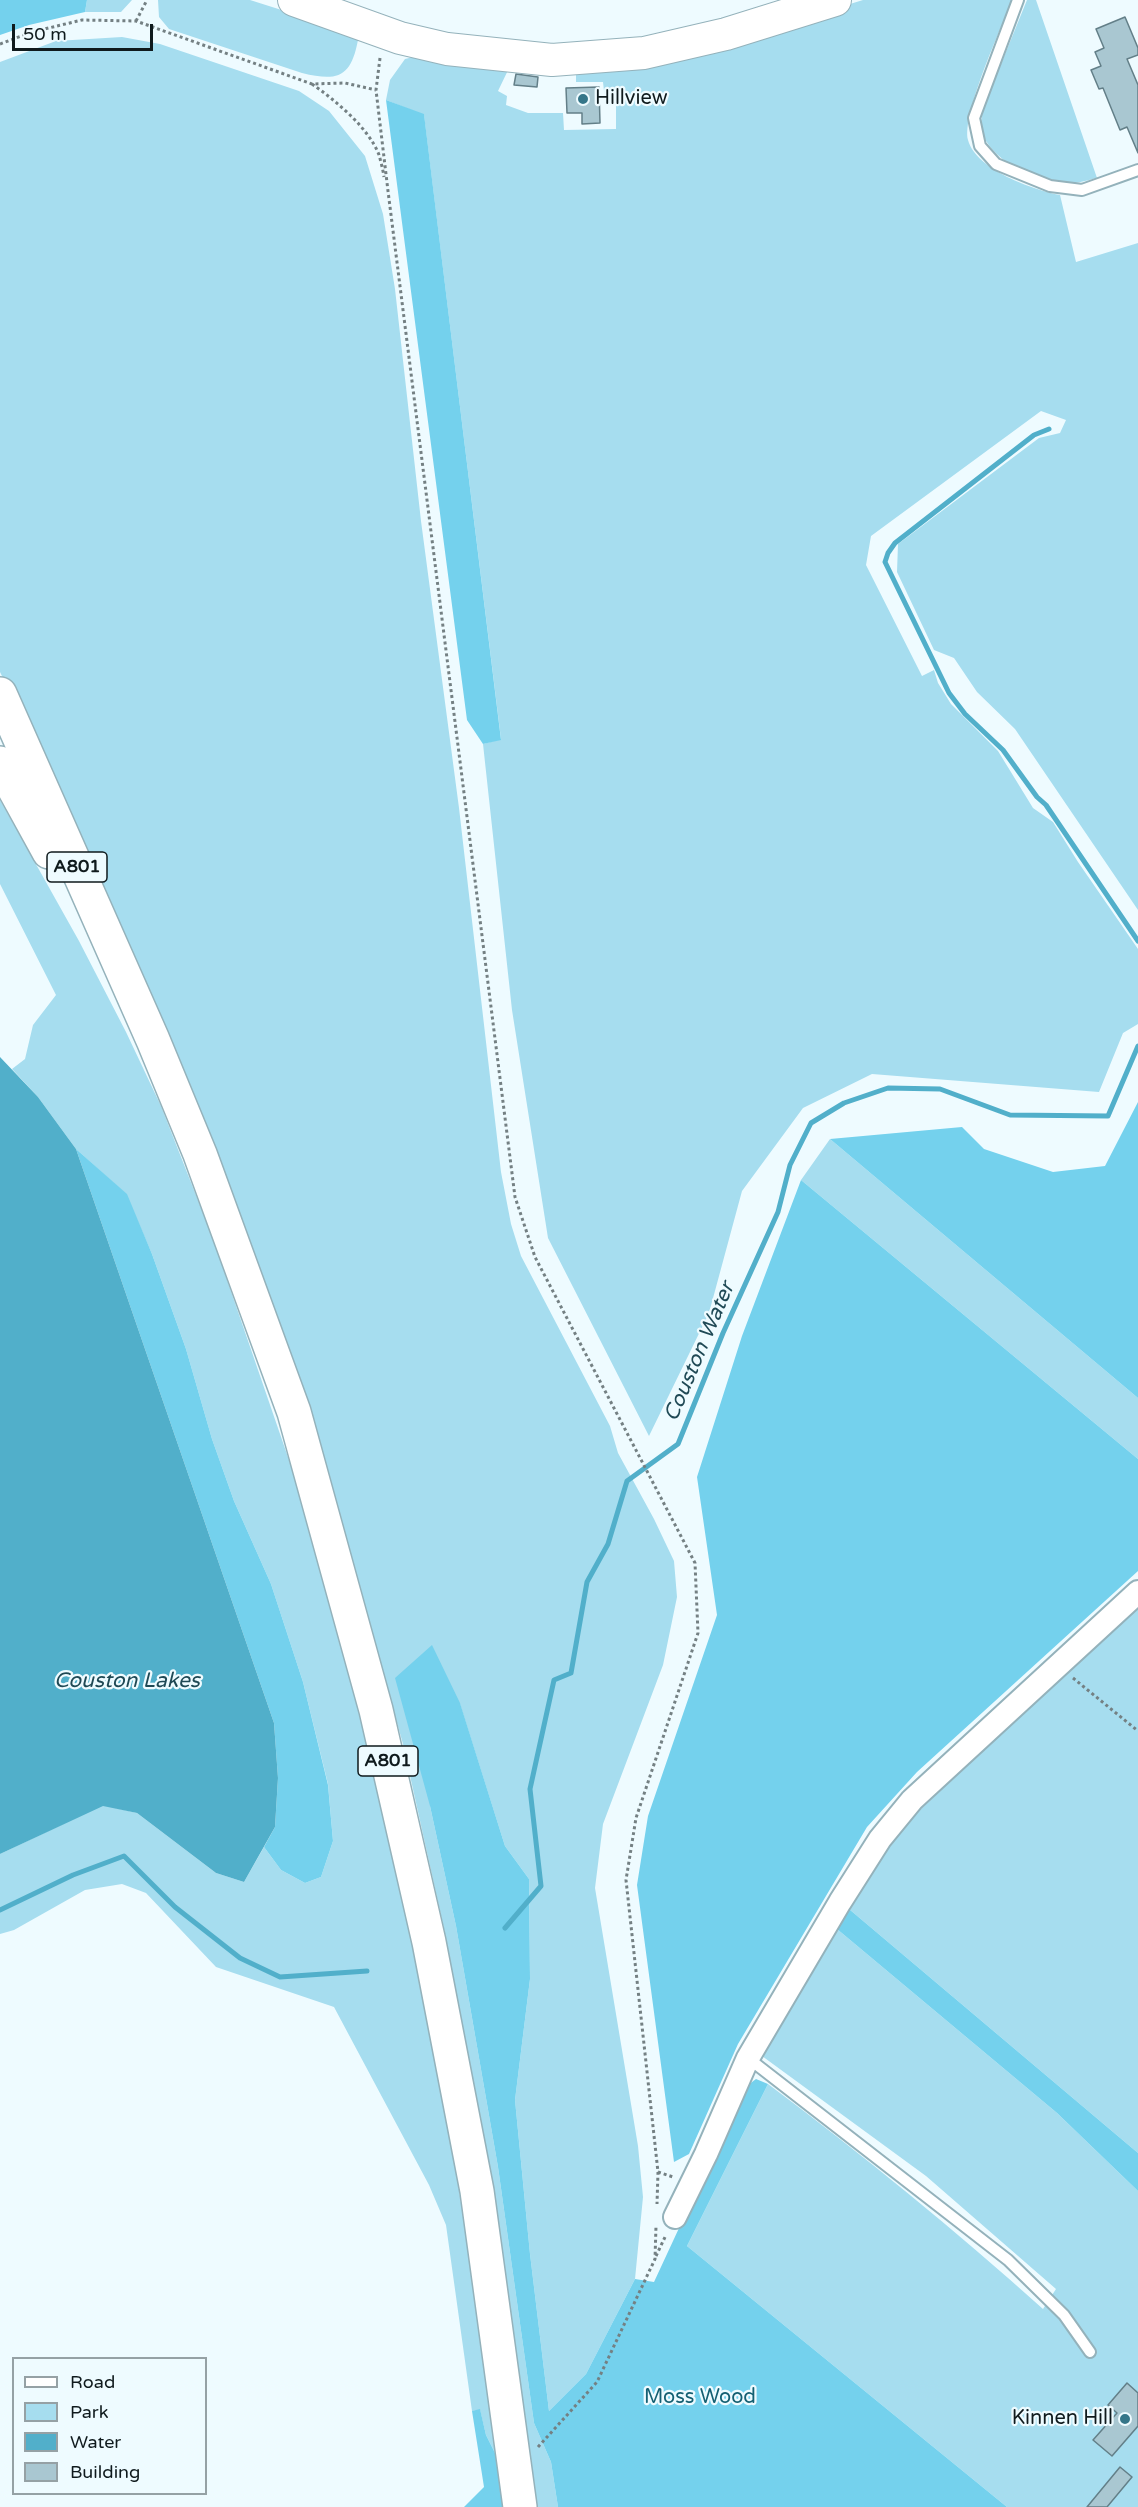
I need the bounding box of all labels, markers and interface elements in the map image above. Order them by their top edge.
scale bar [15,12,156,50]
text: 50 m [23,23,67,45]
place label: Hillview [595,87,667,111]
marker: Hillview [576,92,590,106]
road number: A801 [47,852,107,882]
water label: Couston Water [659,1279,741,1425]
water label: Couston Lakes [54,1668,200,1694]
road number: A801 [358,1746,418,1776]
legend [12,2357,207,2495]
text: Road [70,2371,115,2393]
park label: Moss Wood [644,2386,756,2410]
text: Park [70,2401,108,2423]
place label: Kinnen Hill [1012,2407,1113,2431]
marker: Kinnen Hill [1118,2412,1132,2426]
text: Water [70,2431,121,2453]
text: Building [70,2461,140,2483]

